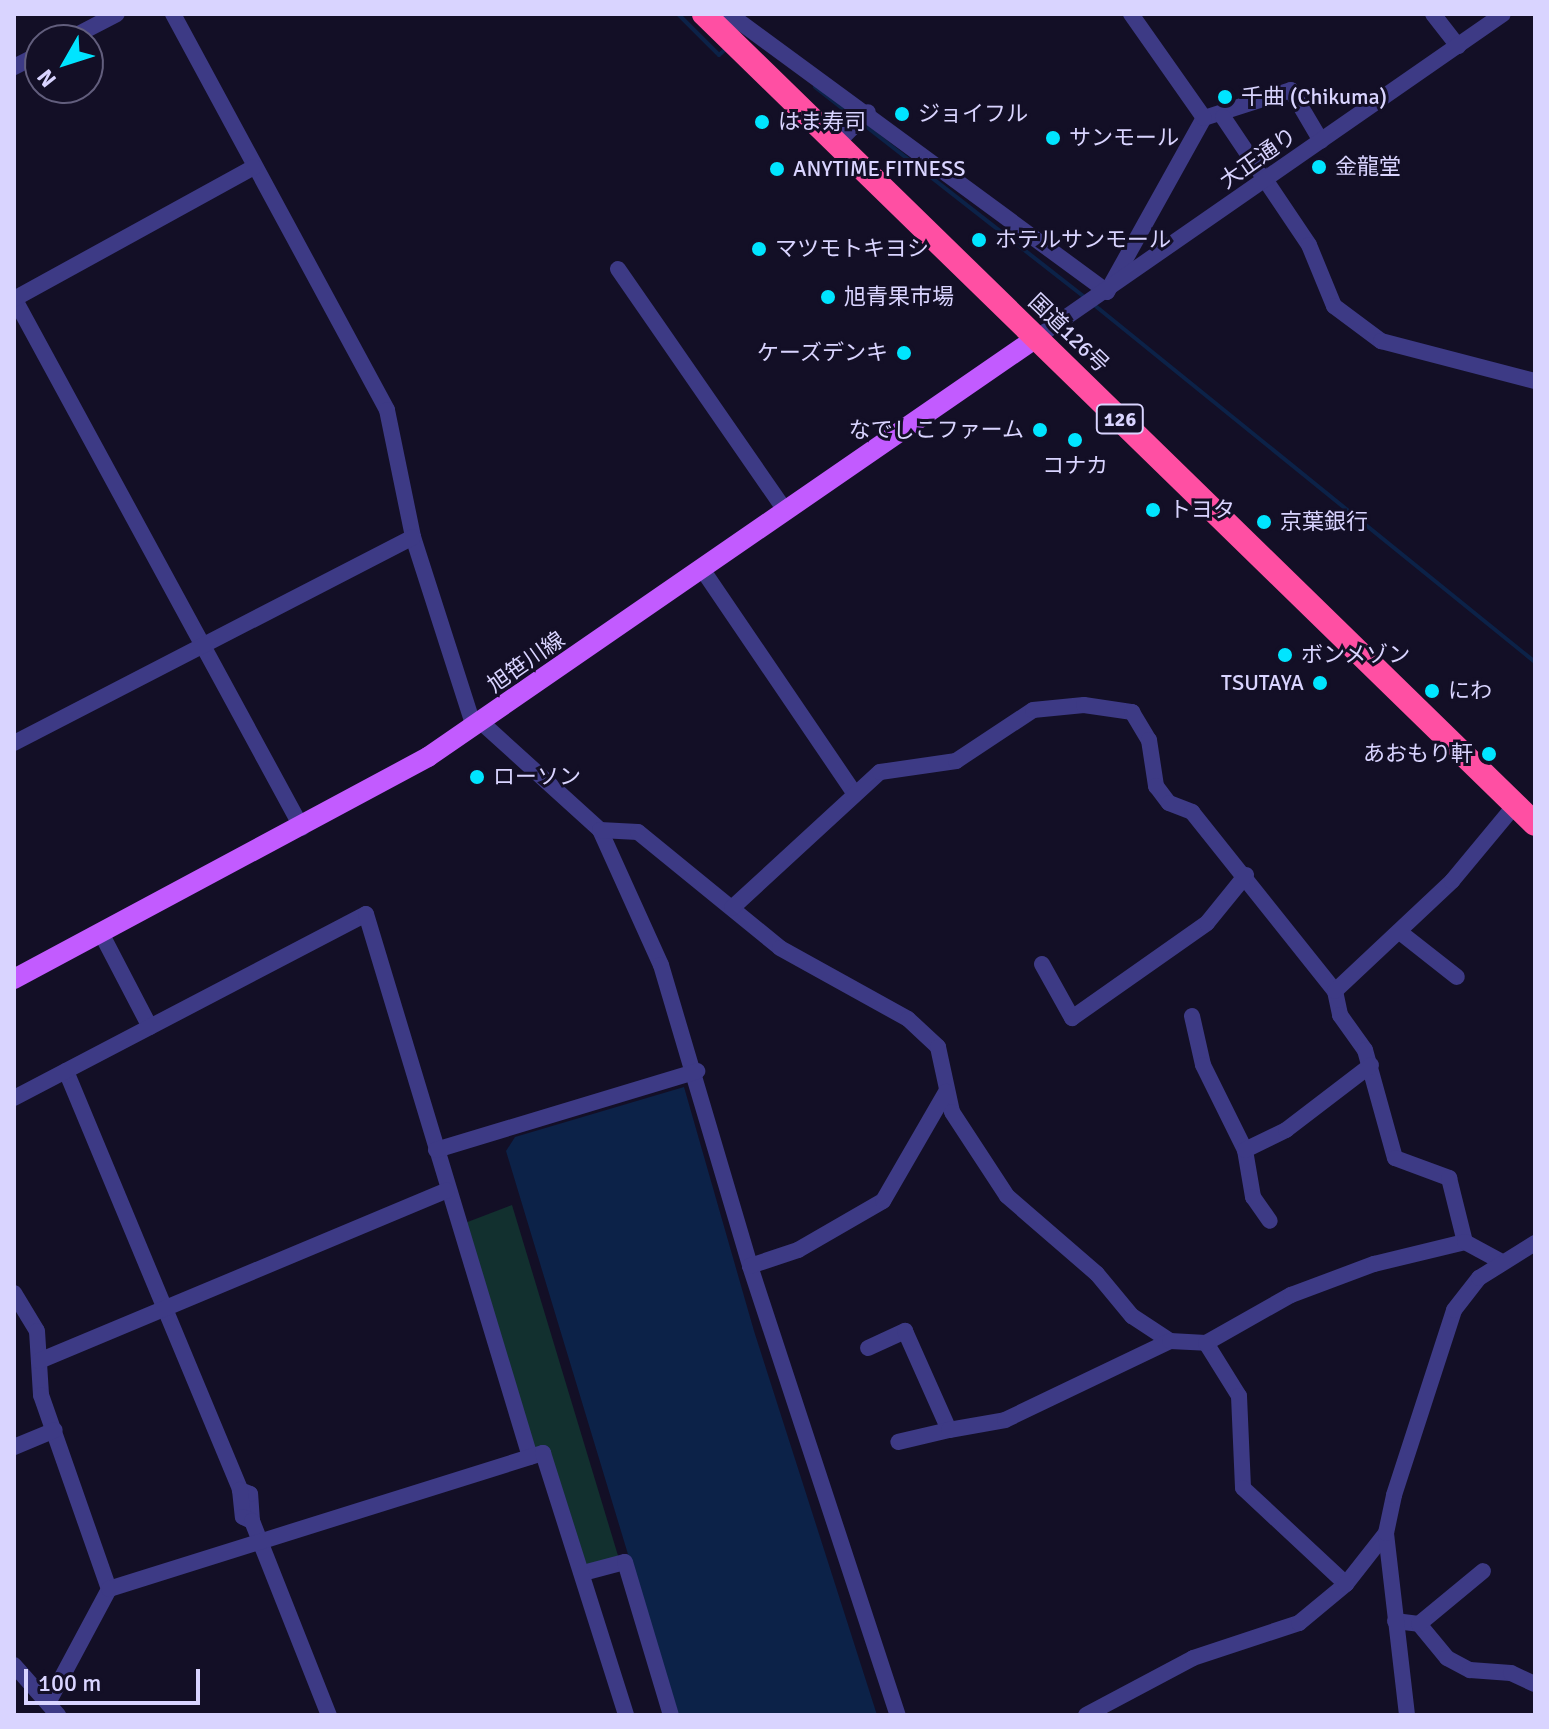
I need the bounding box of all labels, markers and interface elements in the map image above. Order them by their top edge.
north arrow [24,24,104,104]
text: N [31,64,62,93]
place label: 千曲 (Chikuma) [1241,84,1387,110]
marker: 千曲 (Chikuma) [1216,88,1234,106]
place label: ジョイフル [918,101,1028,127]
marker: ジョイフル [893,105,911,123]
place label: はま寿司 [778,109,866,135]
marker: はま寿司 [753,113,771,131]
street label: 大正通り [1214,122,1302,194]
place label: サンモール [1069,125,1179,151]
marker: サンモール [1044,129,1062,147]
place label: 金龍堂 [1335,154,1401,180]
place label: ANYTIME FITNESS [793,156,965,182]
marker: 金龍堂 [1310,158,1328,176]
marker: ANYTIME FITNESS [768,160,786,178]
place label: ホテルサンモール [995,227,1171,253]
marker: ホテルサンモール [970,231,988,249]
place label: マツモトキヨシ [775,236,929,262]
marker: マツモトキヨシ [750,240,768,258]
place label: 旭青果市場 [844,284,954,310]
marker: 旭青果市場 [819,288,837,306]
street label: 国道126号 [1023,288,1115,378]
place label: ケーズデンキ [756,340,888,366]
marker: ケーズデンキ [895,344,913,362]
road number: 126 [1094,403,1146,435]
place label: なでしこファーム [848,417,1024,443]
marker: なでしこファーム [1031,421,1049,439]
marker: コナカ [1066,431,1084,449]
place label: コナカ [1042,453,1108,479]
place label: トヨタ [1169,497,1235,523]
marker: トヨタ [1144,501,1162,519]
place label: 京葉銀行 [1280,509,1368,535]
marker: 京葉銀行 [1255,513,1273,531]
street label: 旭笹川線 [482,626,570,698]
place label: ボンメゾン [1301,642,1411,668]
marker: ボンメゾン [1276,646,1294,664]
place label: TSUTAYA [1221,670,1304,696]
marker: TSUTAYA [1311,674,1329,692]
place label: にわ [1448,678,1492,704]
marker: にわ [1423,682,1441,700]
place label: あおもり軒 [1363,741,1473,767]
marker: あおもり軒 [1480,745,1498,763]
place label: ローソン [493,764,581,790]
marker: ローソン [468,768,486,786]
scale bar [28,1653,204,1703]
text: 100 m [38,1668,101,1698]

